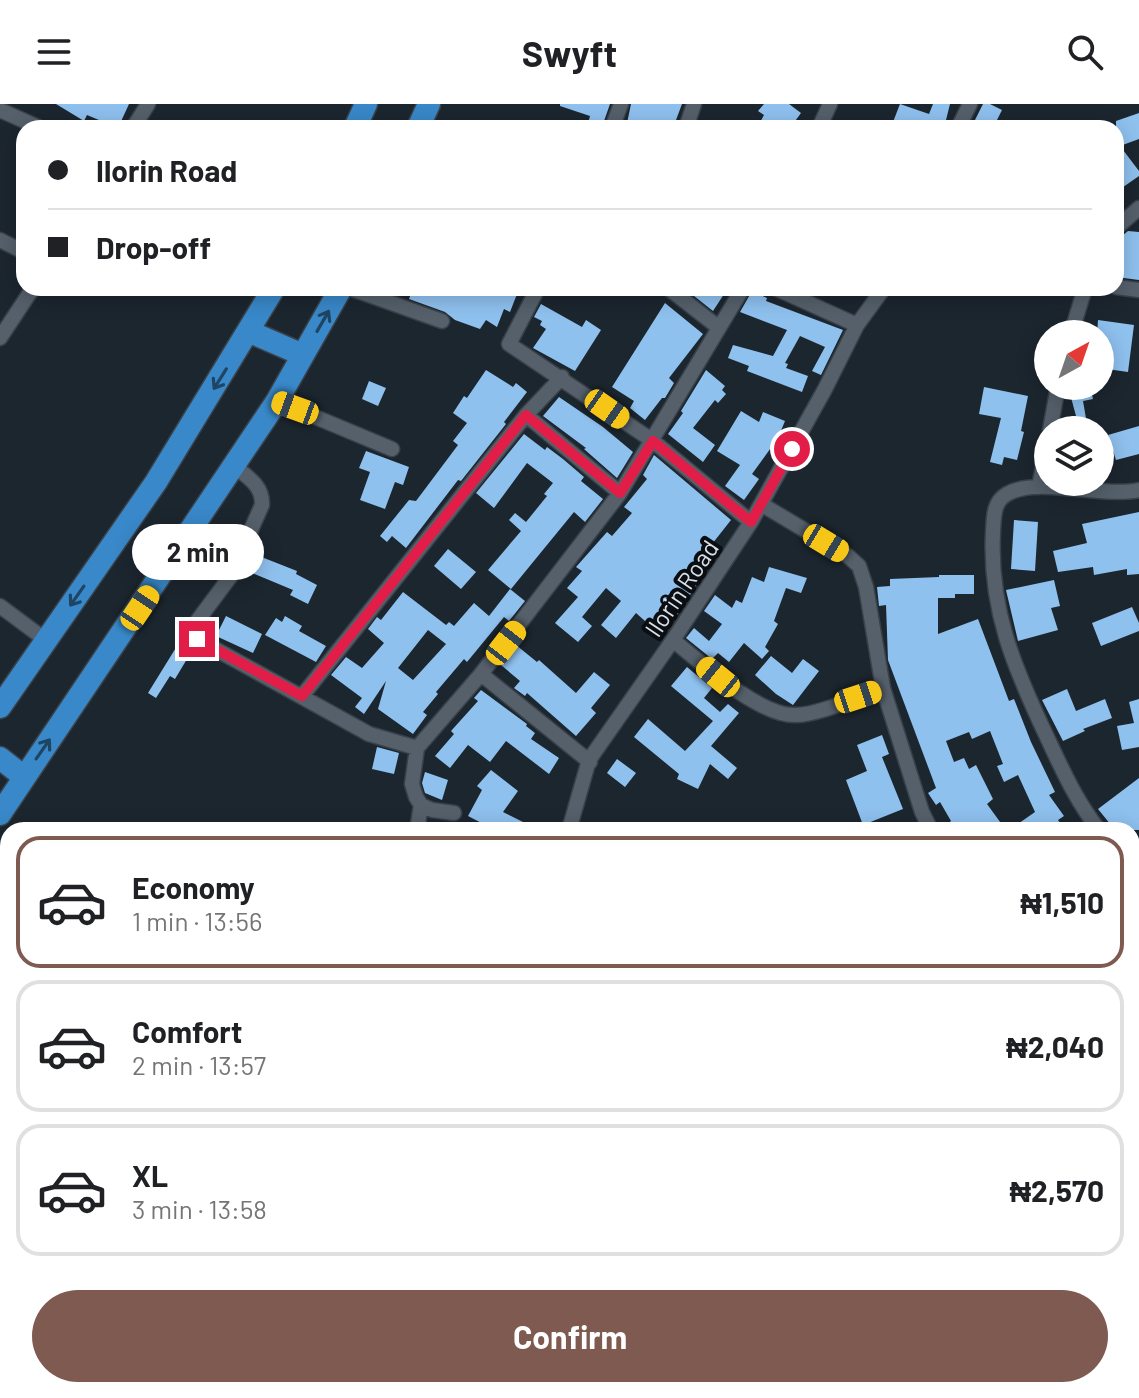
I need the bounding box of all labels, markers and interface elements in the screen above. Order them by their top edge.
icon: menu [32,30,76,74]
icon: search [1063,30,1107,74]
text: Swyft [522,31,617,74]
text: Ilorin Road [96,152,237,188]
text: Drop-off [96,229,211,265]
one-way arrow [316,309,331,333]
north arrow [1034,320,1114,400]
map controls [1034,320,1114,496]
one-way arrow [212,367,228,390]
car [580,385,634,433]
car [268,389,322,427]
button: layers [1034,416,1114,496]
route start [774,431,810,467]
car [799,520,853,566]
callout: 2 min [131,523,263,579]
street label: Ilorin Road [638,534,724,642]
text: 2 min [167,536,229,567]
car [117,581,163,635]
one-way arrow [69,585,85,607]
car [482,617,530,669]
route end [179,621,215,657]
car [692,653,744,701]
car [831,678,885,716]
one-way arrow [35,739,51,761]
icon: car [36,866,108,938]
text: Economy [132,869,255,905]
text: ₦1,510 [1020,884,1104,920]
text: 1 min · 13:56 [132,905,262,936]
icon: car [36,1010,108,1082]
text: Comfort [132,1013,242,1049]
text: ₦2,040 [1006,1028,1104,1064]
text: 2 min · 13:57 [132,1049,266,1080]
icon: car [36,1154,108,1226]
text: XL [132,1157,168,1193]
text: ₦2,570 [1009,1172,1104,1208]
text: 3 min · 13:58 [132,1193,267,1224]
button: Confirm [32,1290,1108,1382]

